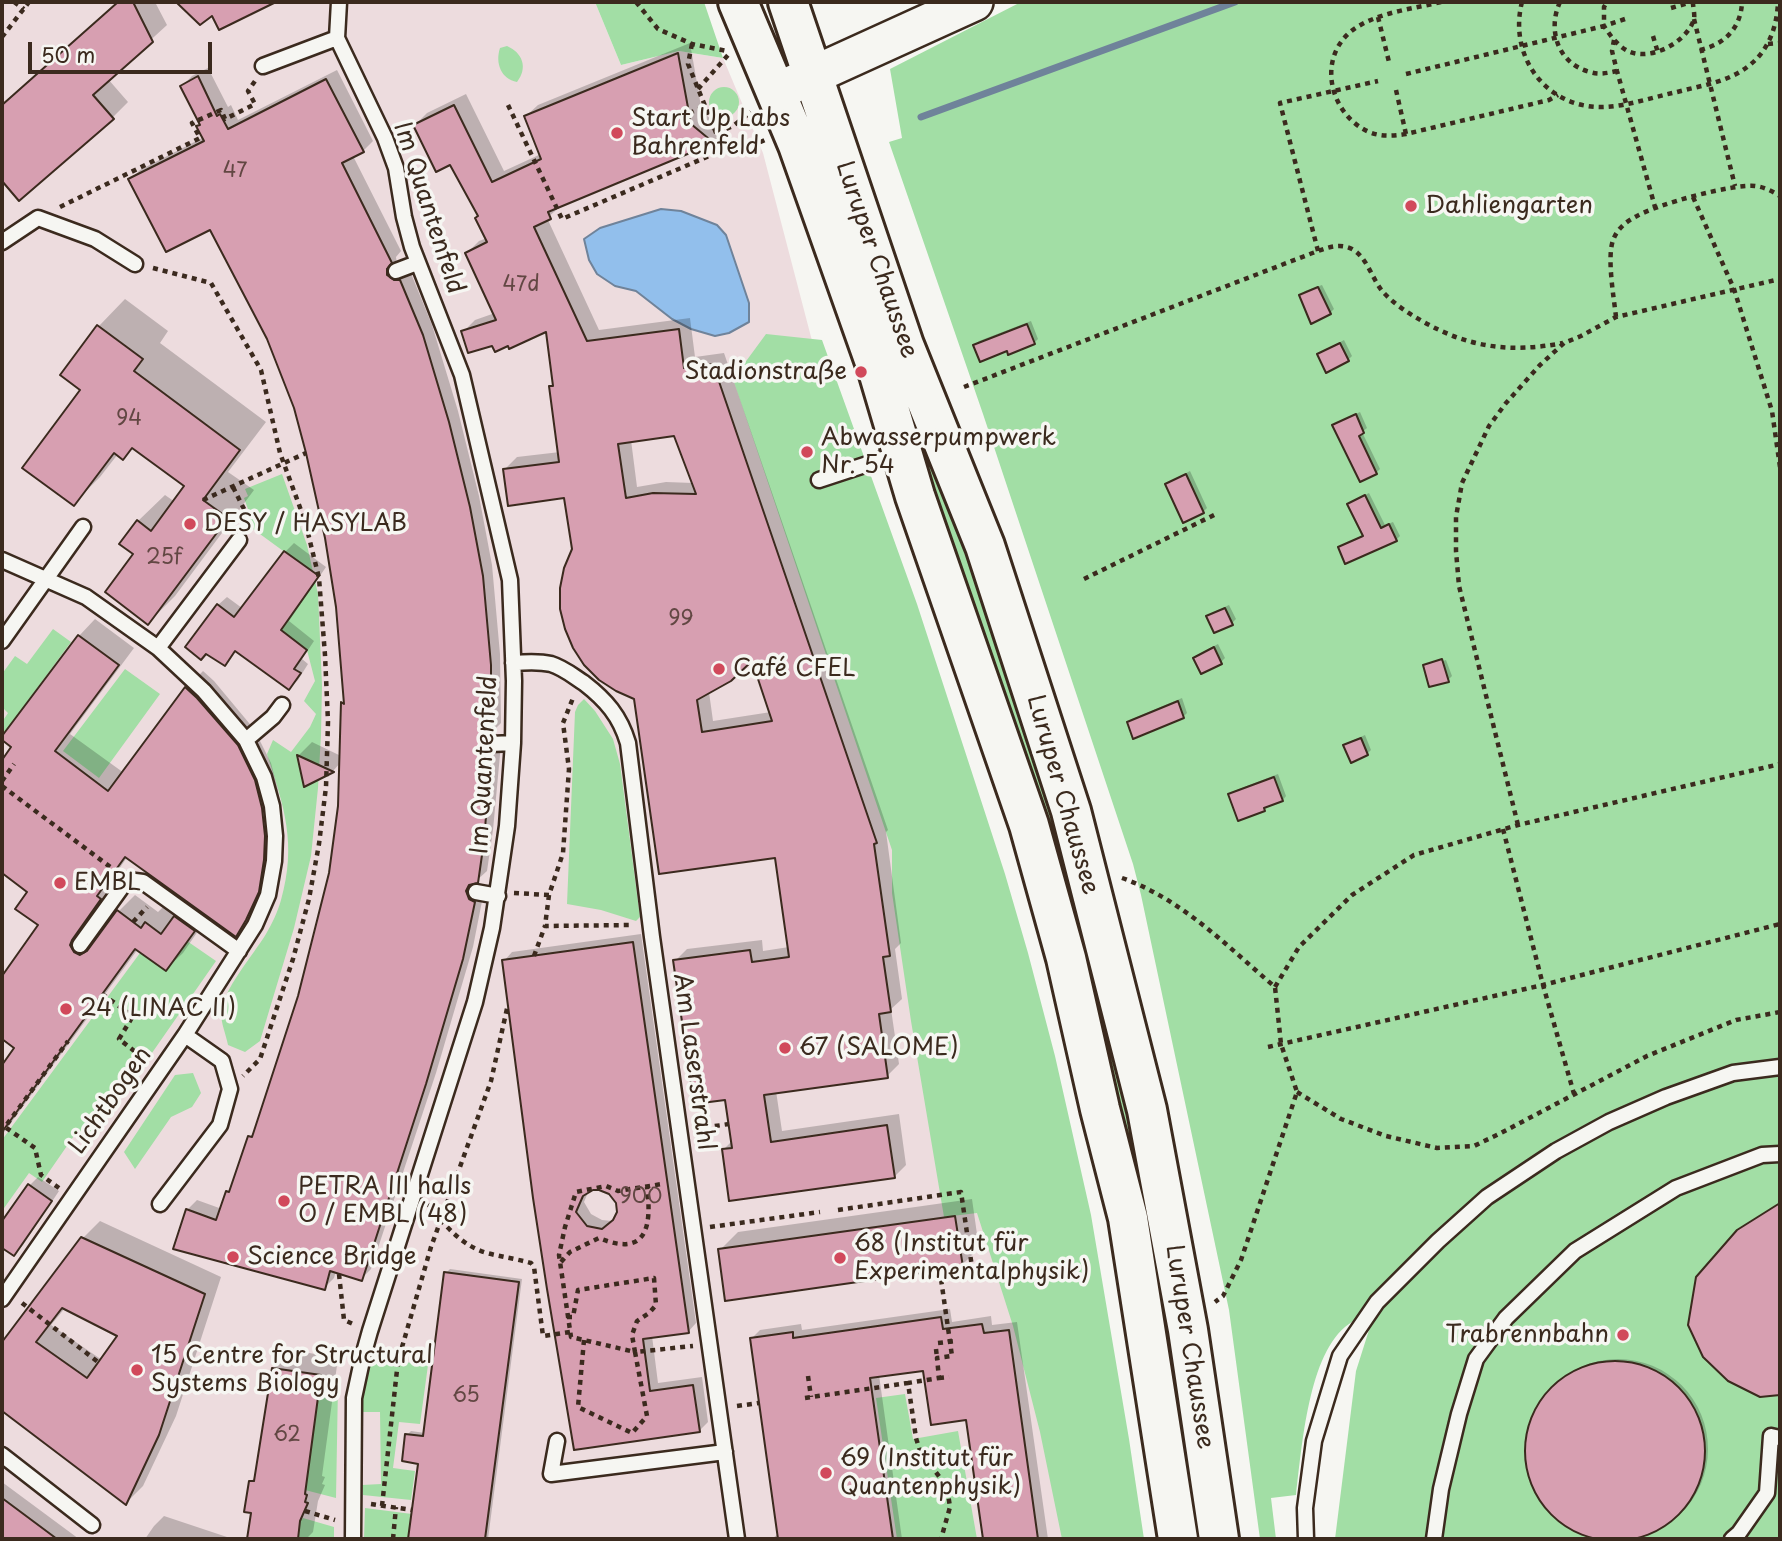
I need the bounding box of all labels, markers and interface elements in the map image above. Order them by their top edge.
scale bar [32,28,215,72]
text: 50 m [41,38,95,70]
place label: Start Up Labs Bahrenfeld [631,105,790,161]
street label: Im Quantenfeld [387,119,469,297]
marker: Start Up Labs Bahrenfeld [609,125,625,141]
house number: 47 [223,158,247,184]
street label: Luruper Chaussee [829,158,923,362]
place label: Dahliengarten [1425,192,1593,220]
marker: Dahliengarten [1403,198,1419,214]
house number: 47d [502,272,540,298]
place label: Stadionstraße [684,358,847,386]
marker: Stadionstraße [853,364,869,380]
house number: 94 [116,406,142,432]
place label: Abwasserpumpwerk Nr. 54 [821,424,1056,480]
marker: Abwasserpumpwerk Nr. 54 [799,444,815,460]
place label: DESY / HASYLAB [204,510,407,538]
marker: DESY / HASYLAB [182,516,198,532]
house number: 25f [146,545,182,571]
house number: 99 [668,606,694,632]
place label: Café CFEL [733,655,856,683]
marker: Café CFEL [711,661,727,677]
street label: Im Quantenfeld [466,675,504,855]
street label: Luruper Chaussee [1020,692,1104,898]
place label: EMBL [74,869,141,897]
marker: EMBL [52,875,68,891]
street label: Am Laserstrahl [666,972,720,1152]
place label: 24 (LINAC II) [80,995,236,1023]
marker: 24 (LINAC II) [58,1001,74,1017]
place label: 67 (SALOME) [799,1034,959,1062]
marker: 67 (SALOME) [777,1040,793,1056]
street label: Lichtbogen [64,1042,158,1160]
place label: PETRA III halls O / EMBL (48) [298,1173,471,1229]
house number: 900 [619,1184,663,1210]
marker: PETRA III halls O / EMBL (48) [276,1193,292,1209]
place label: 68 (Institut für Experimentalphysik) [854,1230,1089,1286]
place label: Science Bridge [247,1243,417,1271]
street label: Luruper Chaussee [1159,1243,1219,1451]
marker: Science Bridge [225,1249,241,1265]
marker: 68 (Institut für Experimentalphysik) [832,1250,848,1266]
place label: Trabrennbahn [1445,1321,1609,1349]
marker: Trabrennbahn [1615,1327,1631,1343]
place label: 15 Centre for Structural Systems Biology [151,1342,433,1398]
marker: 15 Centre for Structural Systems Biology [129,1362,145,1378]
house number: 65 [452,1383,480,1409]
house number: 62 [273,1422,301,1448]
place label: 69 (Institut für Quantenphysik) [840,1445,1021,1501]
marker: 69 (Institut für Quantenphysik) [818,1465,834,1481]

